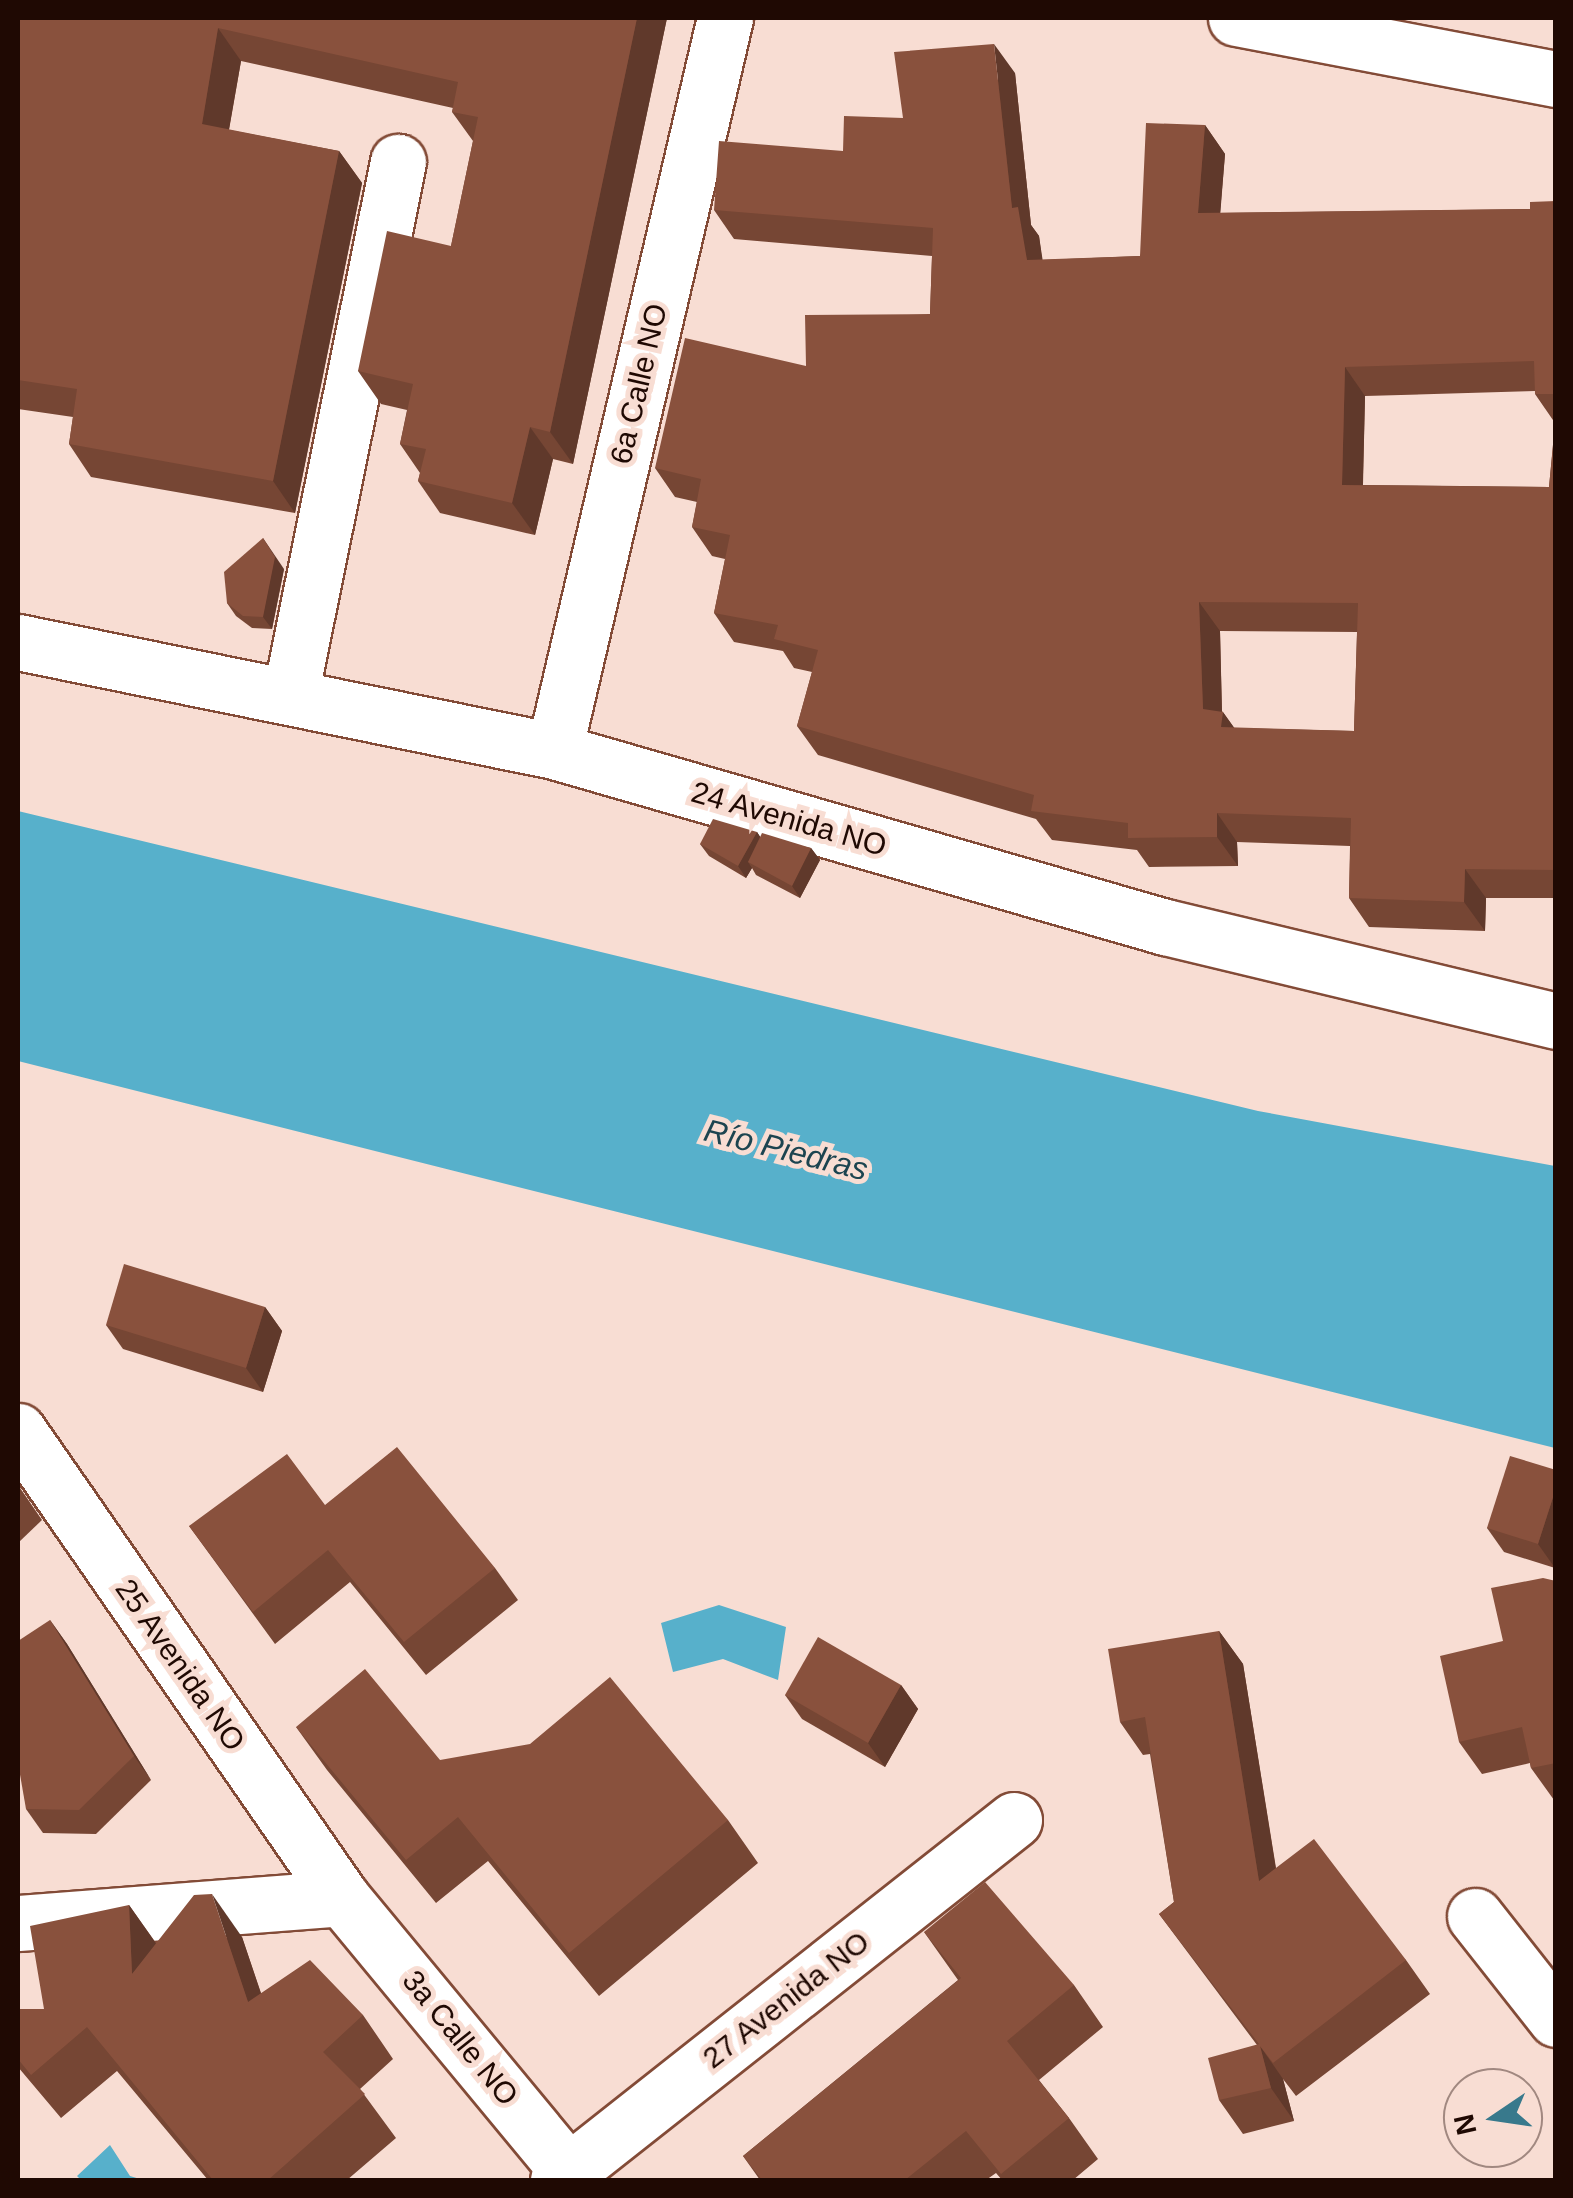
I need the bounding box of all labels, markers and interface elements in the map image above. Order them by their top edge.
street label: 6a Calle NO [603,300,675,468]
street label: 24 Avenida NO [687,774,891,864]
water label: Río Piedras [700,1111,872,1189]
street label: 25 Avenida NO [107,1572,253,1758]
street label: 27 Avenida NO [695,1923,877,2077]
street label: 3a Calle NO [395,1963,525,2113]
north arrow [1443,2068,1543,2168]
text: N [1448,2111,1483,2138]

